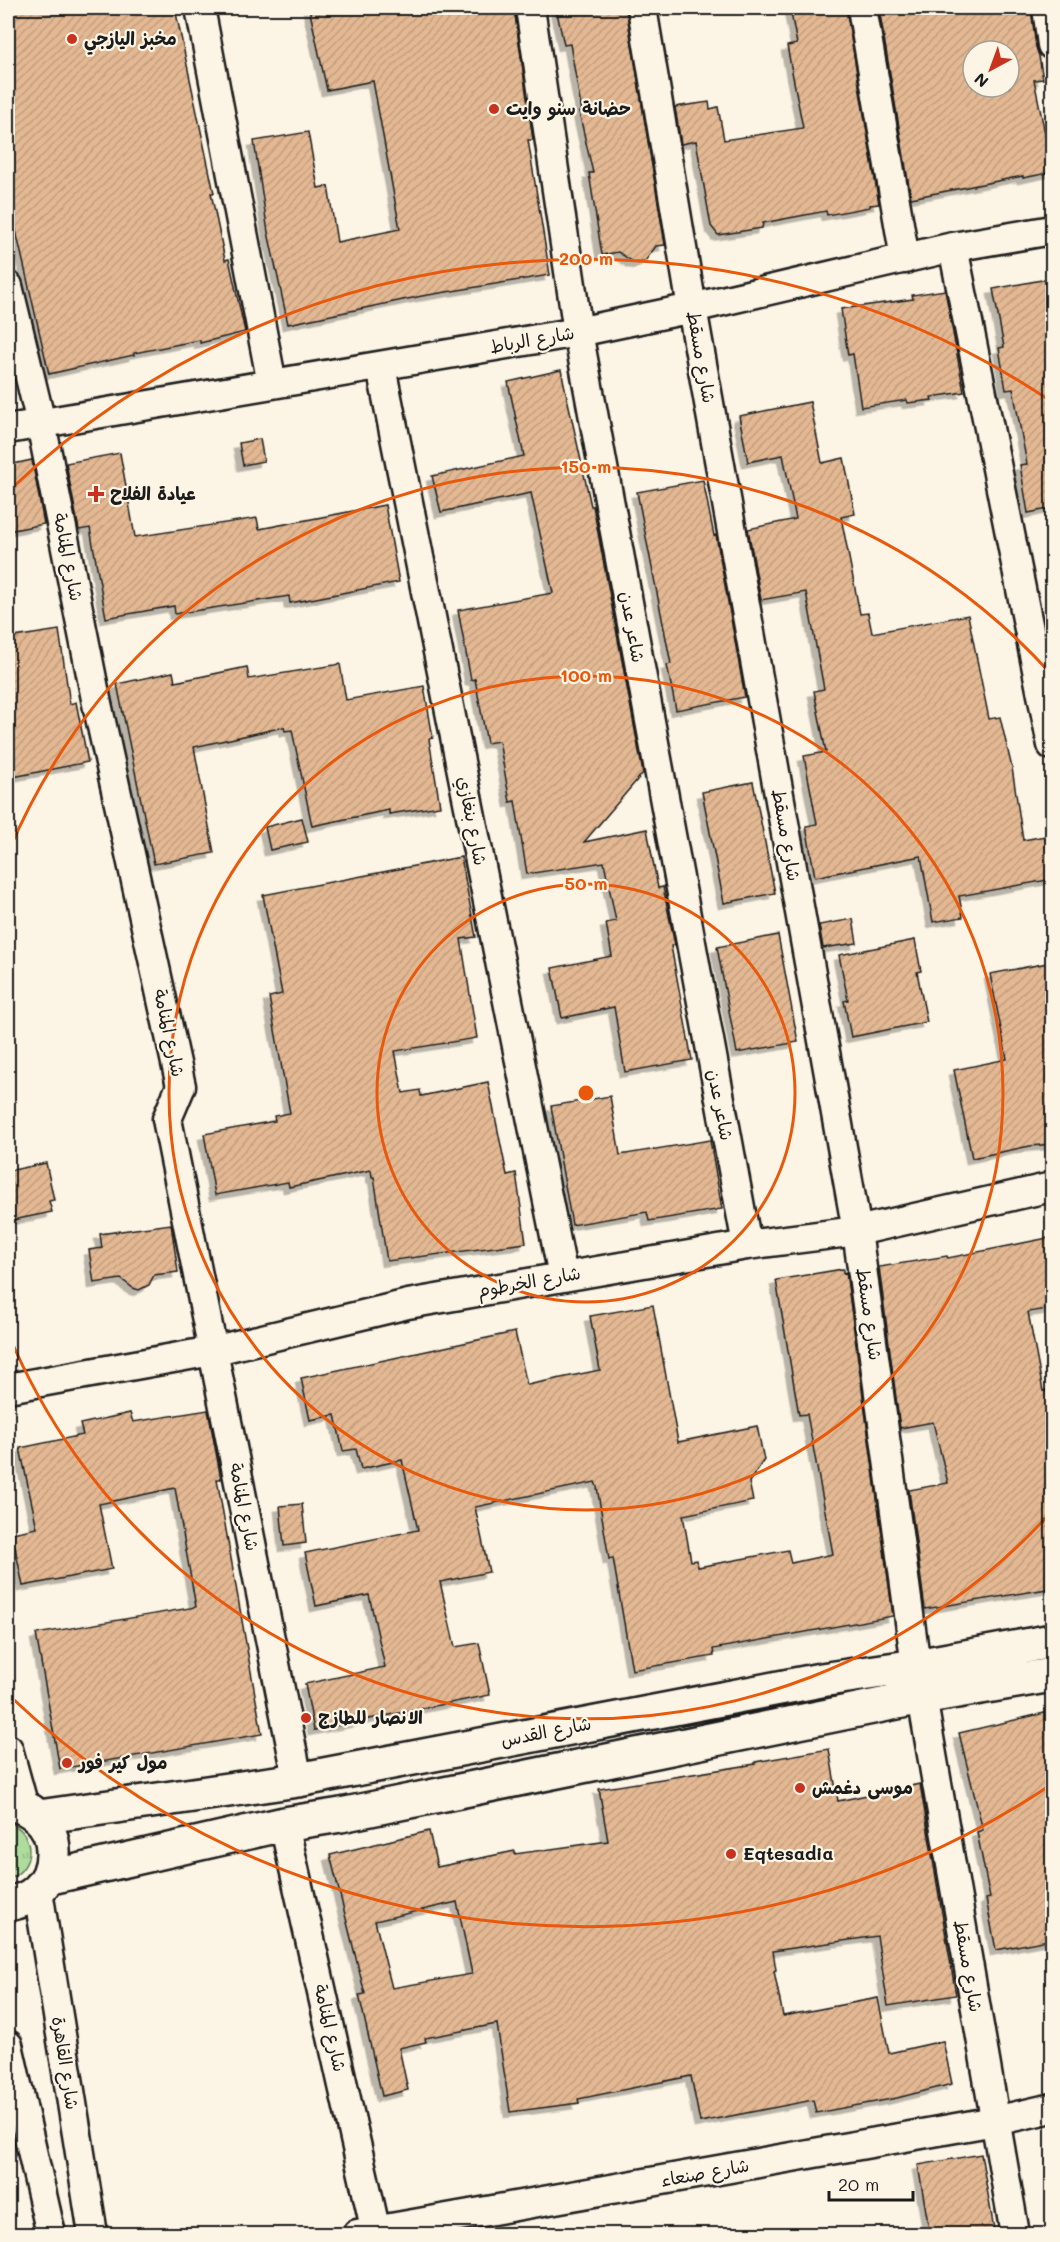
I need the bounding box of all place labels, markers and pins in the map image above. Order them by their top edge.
place label: مخبز اليازجي [84,26,177,55]
marker: مخبز اليازجي [65,32,79,46]
place label: حضانة سنو وايت [506,96,631,121]
marker: حضانة سنو وايت [487,102,501,116]
place label: عيادة الفلاح [110,481,196,505]
marker: عيادة الفلاح [87,485,105,503]
centre of rings [576,1083,596,1103]
place label: الانصار للطازج [318,1705,423,1729]
marker: الانصار للطازج [299,1711,313,1725]
place label: مول كير فور [77,1750,167,1774]
marker: مول كير فور [60,1756,74,1770]
place label: موسى دغمش [812,1775,913,1800]
marker: موسى دغمش [793,1781,807,1795]
place label: Eqtesadia [743,1841,834,1865]
marker: Eqtesadia [724,1847,738,1861]

